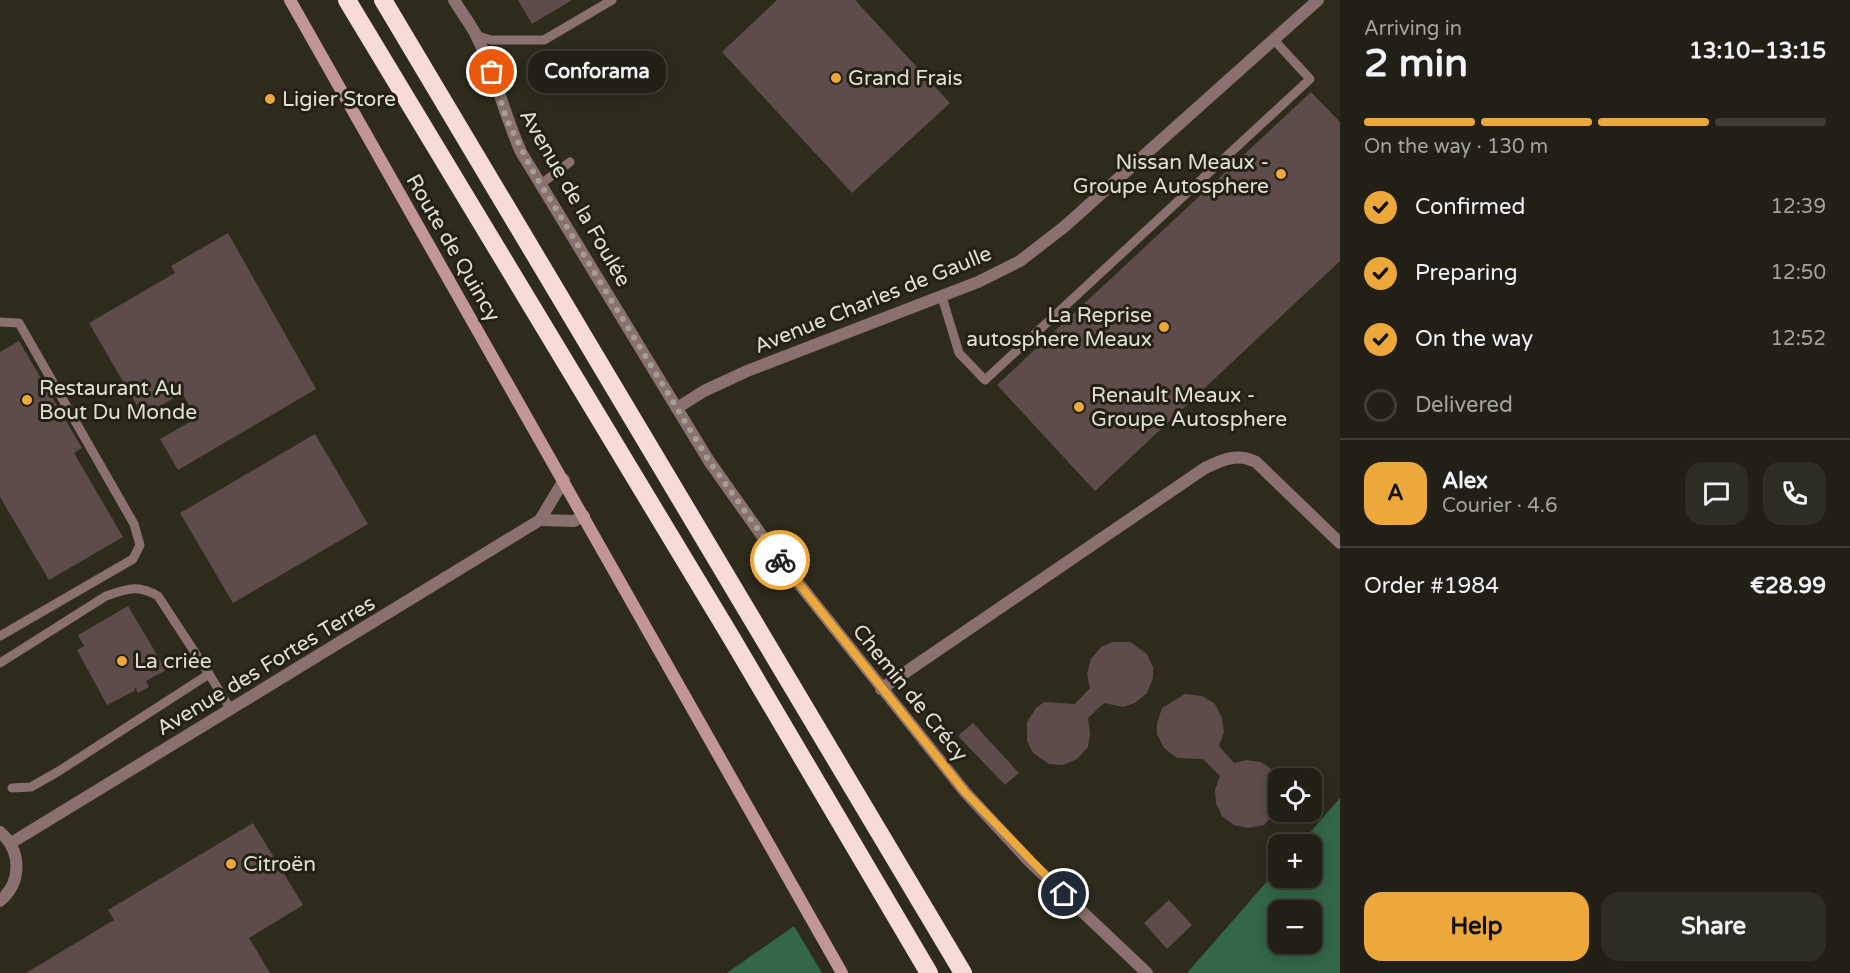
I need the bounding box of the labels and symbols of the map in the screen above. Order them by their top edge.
pin [466,46,517,97]
callout: Conforama [528,51,666,93]
place label: Grand Frais [848,66,963,91]
marker: Grand Frais [829,71,843,85]
place label: Ligier Store [282,87,396,112]
marker: Ligier Store [263,92,277,106]
street label: Avenue de la Foulée [514,105,636,291]
place label: Nissan Meaux - Groupe Autosphere [1073,150,1269,199]
marker: Nissan Meaux - Groupe Autosphere [1274,167,1288,181]
street label: Route de Quincy [401,170,505,326]
street label: Avenue Charles de Gaulle [751,241,995,359]
place label: La Reprise autosphere Meaux [966,303,1152,352]
marker: La Reprise autosphere Meaux [1157,320,1171,334]
place label: Restaurant Au Bout Du Monde [39,376,197,425]
place label: Renault Meaux - Groupe Autosphere [1091,383,1287,432]
marker: Restaurant Au Bout Du Monde [20,393,34,407]
marker: Renault Meaux - Groupe Autosphere [1072,400,1086,414]
courier [750,530,810,590]
street label: Avenue des Fortes Terres [152,591,380,741]
street label: Chemin de Crécy [847,619,973,767]
place label: La criée [134,649,212,674]
marker: La criée [115,654,129,668]
place label: Citroën [243,852,316,877]
marker: Citroën [224,857,238,871]
pin [1038,868,1089,919]

